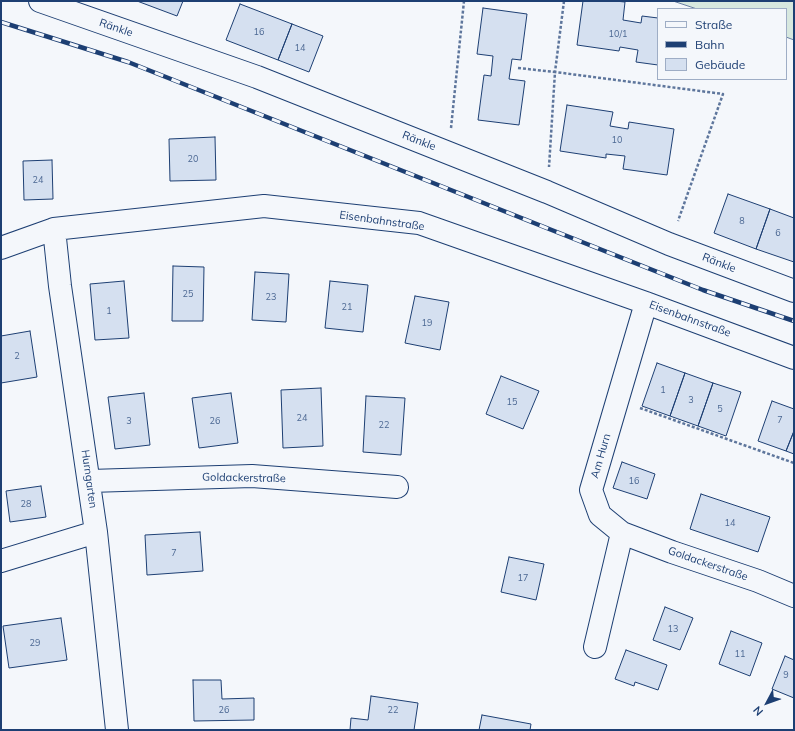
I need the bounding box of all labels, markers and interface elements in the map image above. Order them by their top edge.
legend [657,8,787,80]
street label: Ränkle [97,16,135,40]
text: Straße [695,17,732,32]
house number: 16 [254,27,264,37]
house number: 10/1 [609,29,627,39]
text: Bahn [695,37,724,52]
house number: 14 [295,43,305,53]
text: Gebäude [695,57,745,72]
street label: Ränkle [400,129,438,153]
house number: 10 [612,135,622,145]
house number: 20 [188,154,198,164]
house number: 24 [33,175,43,185]
street label: Eisenbahnstraße [339,208,425,234]
house number: 8 [739,216,745,226]
house number: 6 [775,228,781,238]
street label: Ränkle [700,251,738,275]
house number: 25 [183,289,193,299]
house number: 23 [266,292,276,302]
street label: Eisenbahnstraße [647,298,733,340]
house number: 21 [342,302,352,312]
house number: 1 [106,306,112,316]
house number: 19 [422,318,432,328]
house number: 2 [14,351,20,361]
house number: 1 [660,385,666,395]
house number: 3 [688,395,694,405]
house number: 15 [507,397,517,407]
house number: 5 [717,404,723,414]
house number: 24 [297,413,307,423]
house number: 7 [777,415,783,425]
house number: 3 [126,416,132,426]
house number: 26 [210,416,220,426]
house number: 22 [379,420,389,430]
street label: Am Hurn [588,432,614,480]
street label: Hurngarten [78,449,100,509]
street label: Goldackerstraße [202,471,286,485]
house number: 16 [629,476,639,486]
house number: 28 [21,499,31,509]
house number: 14 [725,518,735,528]
street label: Goldackerstraße [666,544,750,584]
house number: 7 [171,548,177,558]
house number: 17 [518,573,528,583]
house number: 13 [668,624,678,634]
house number: 29 [30,638,40,648]
house number: 11 [735,649,745,659]
house number: 9 [783,670,789,680]
north arrow [747,683,787,723]
text: N [750,703,766,719]
house number: 26 [219,705,229,715]
house number: 22 [388,705,398,715]

